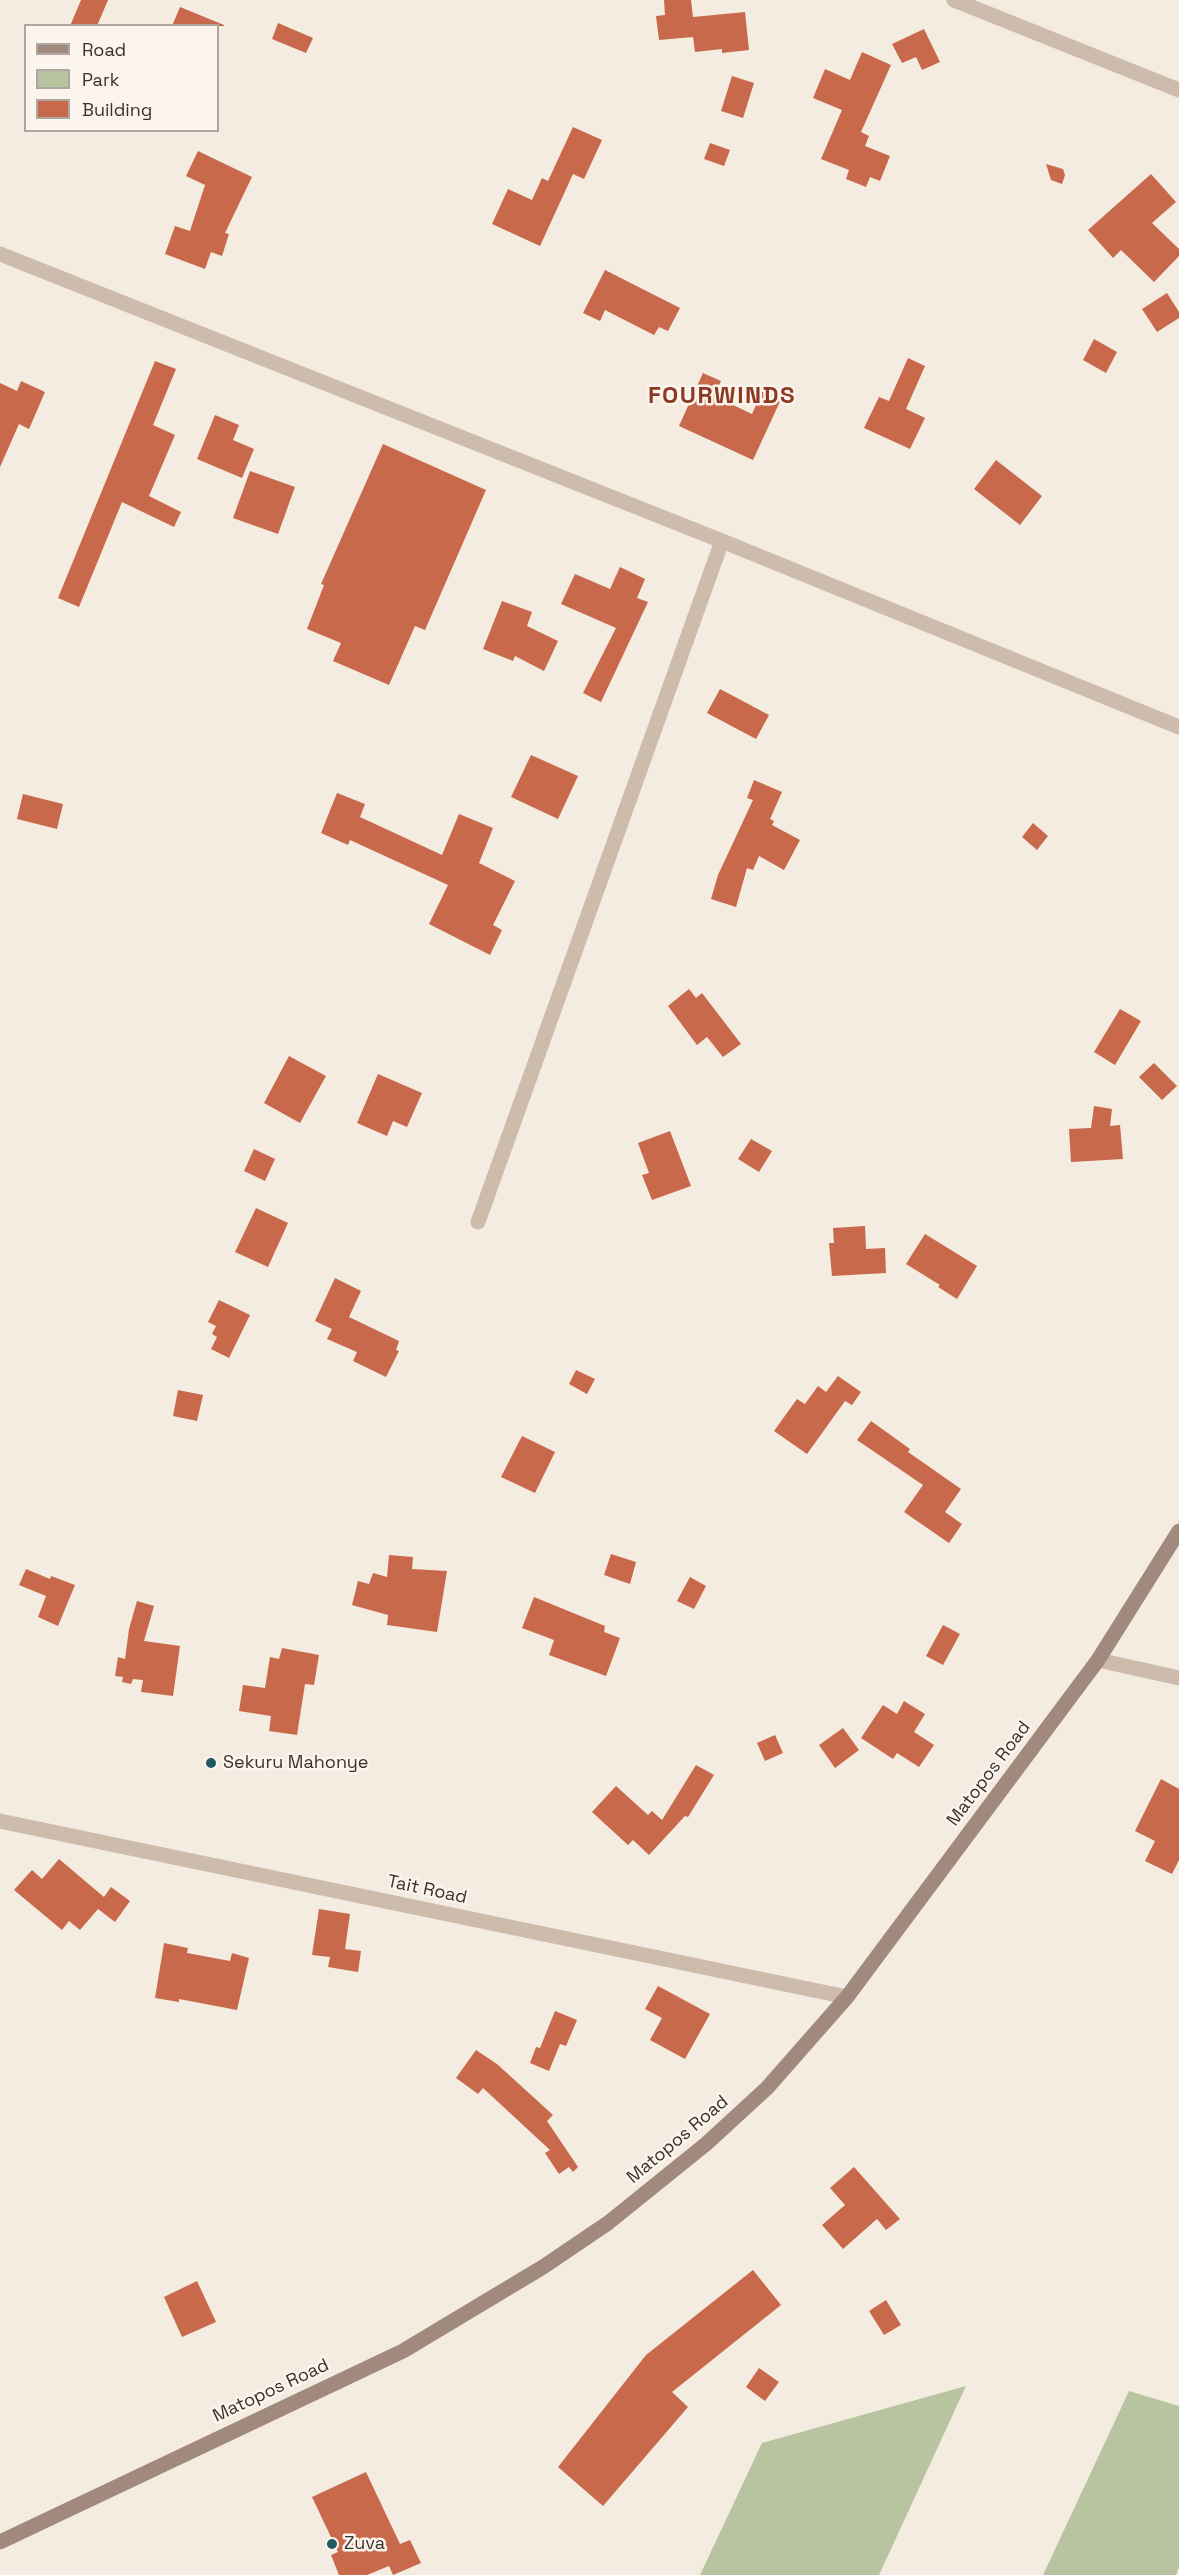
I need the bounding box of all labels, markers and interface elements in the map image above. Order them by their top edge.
legend [24,24,219,132]
text: Road [82,38,126,61]
text: Park [82,68,119,91]
text: Building [82,98,152,121]
district label: FOURWINDS [648,382,796,410]
street label: Matopos Road [943,1717,1035,1831]
place label: Sekuru Mahonye [223,1752,368,1774]
marker: Sekuru Mahonye [204,1756,218,1770]
street label: Tait Road [385,1871,469,1909]
street label: Matopos Road [623,2091,733,2189]
street label: Matopos Road [210,2355,332,2427]
place label: Zuva [344,2533,385,2555]
marker: Zuva [325,2537,339,2551]

